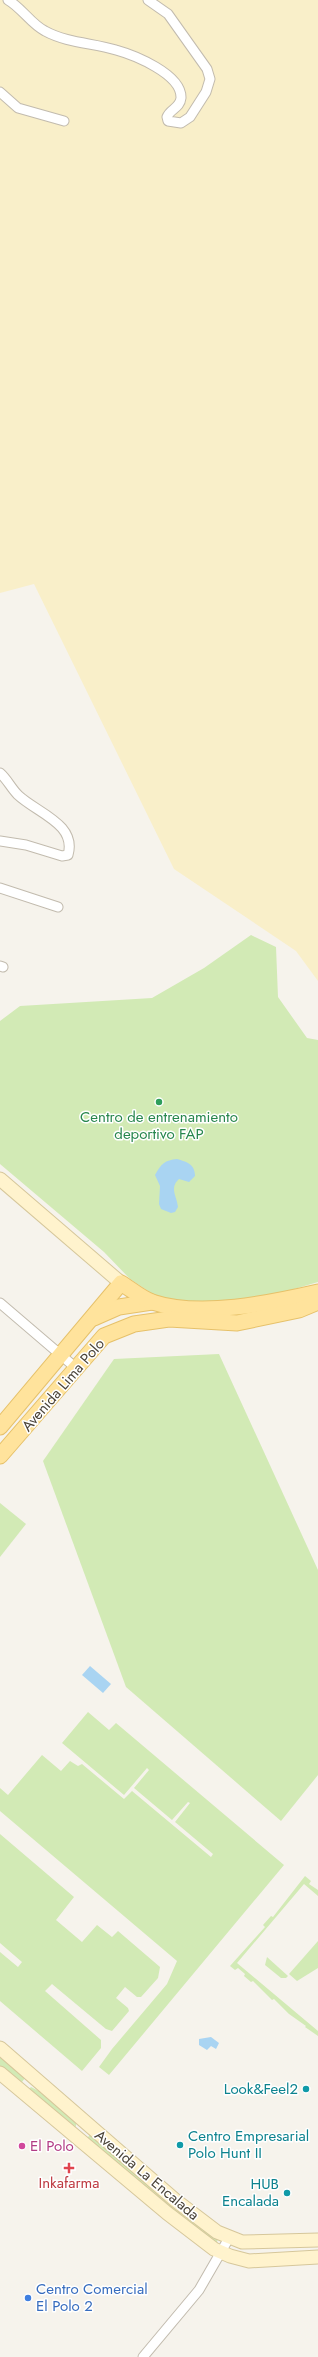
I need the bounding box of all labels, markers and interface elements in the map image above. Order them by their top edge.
marker: Centro de entrenamiento deportivo FAP [154,1097,164,1107]
place label: Centro de entrenamiento deportivo FAP [80,1106,238,1145]
street label: Avenida Lima Polo [16,1334,110,1436]
place label: Look&Feel2 [224,2078,298,2100]
marker: Look&Feel2 [301,2084,311,2094]
street label: Avenida La Encalada [90,2125,204,2225]
place label: Centro Empresarial Polo Hunt II [188,2125,309,2164]
place label: El Polo [30,2135,74,2157]
marker: Centro Empresarial Polo Hunt II [175,2140,185,2150]
marker: El Polo [17,2141,27,2151]
marker: Inkafarma [64,2163,74,2173]
place label: Inkafarma [39,2172,99,2194]
place label: HUB Encalada [222,2173,279,2212]
marker: HUB Encalada [282,2188,292,2198]
place label: Centro Comercial El Polo 2 [36,2278,148,2317]
marker: Centro Comercial El Polo 2 [23,2293,33,2303]

